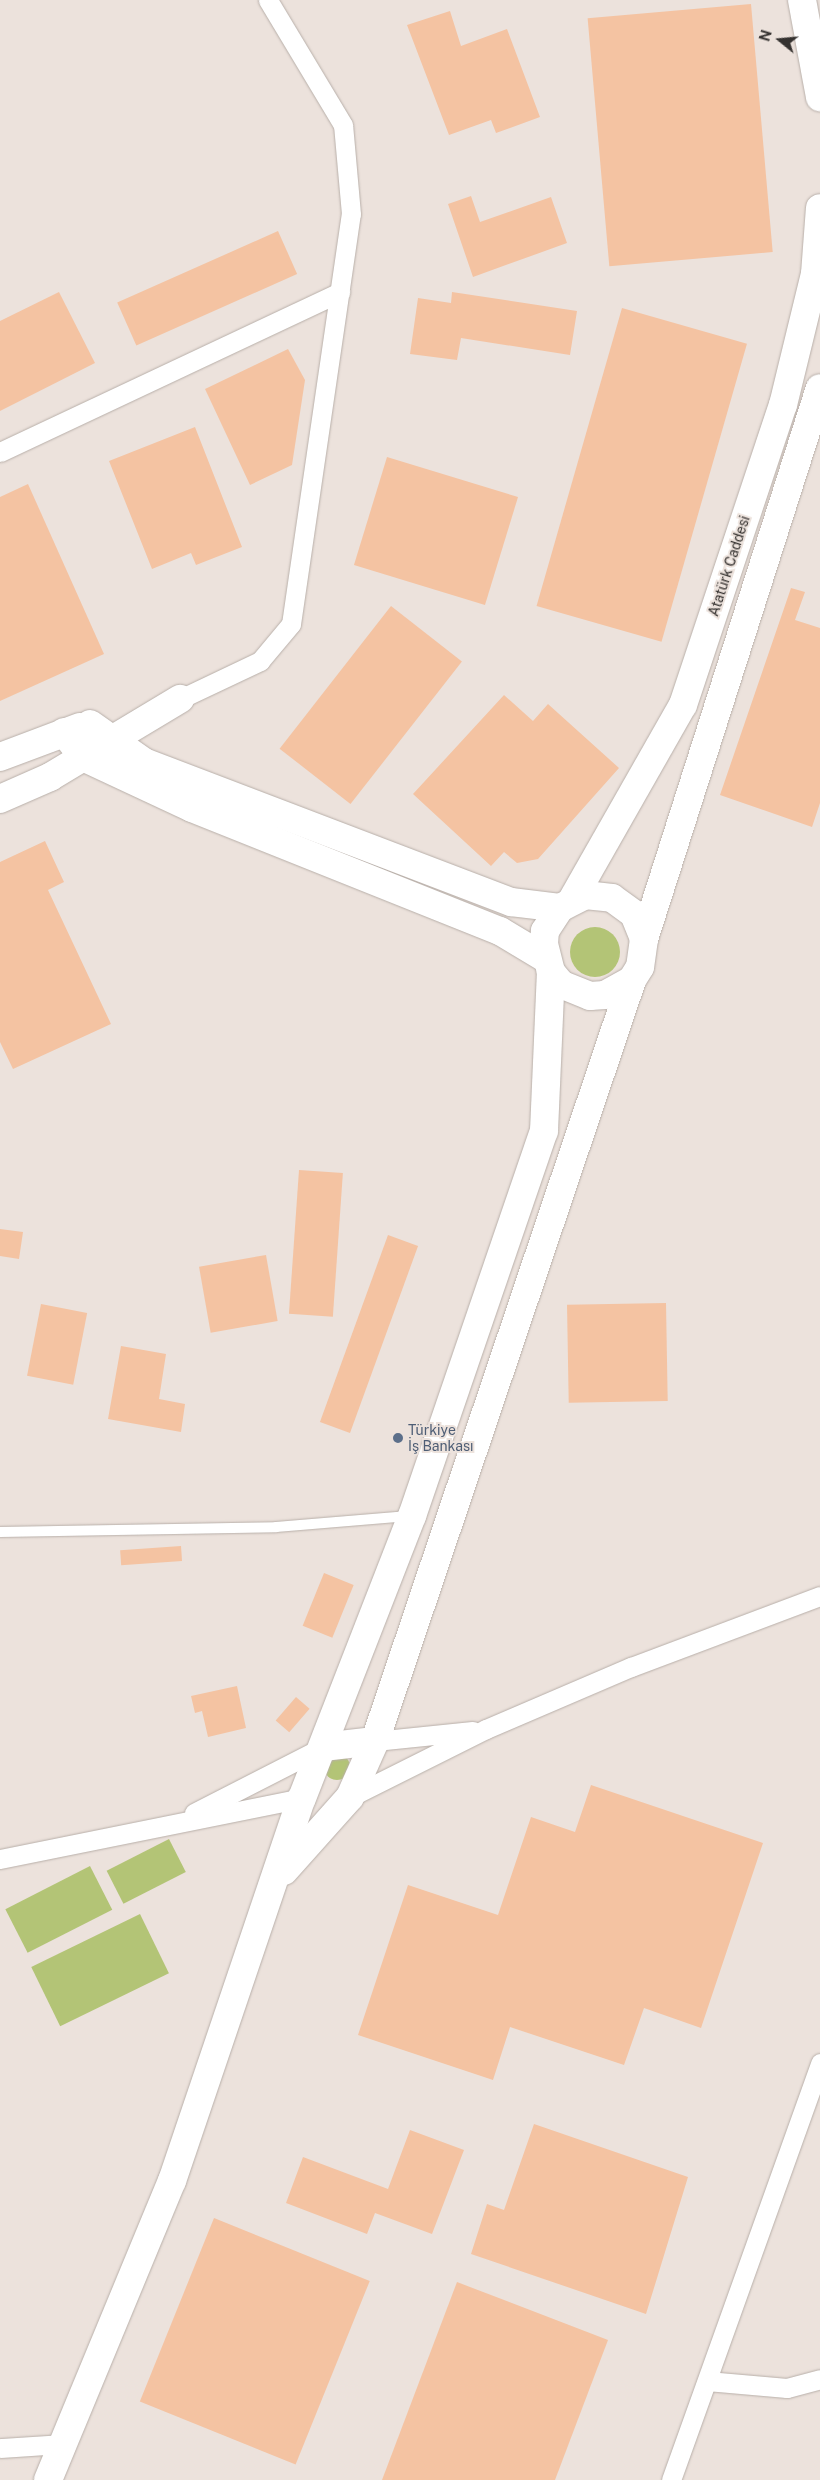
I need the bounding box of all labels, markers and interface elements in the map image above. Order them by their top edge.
north arrow [755,15,805,65]
text: N [756,28,775,43]
street label: Atatürk Caddesi [705,514,753,618]
place label: Türkiye İş Bankası [408,1422,473,1454]
marker: Türkiye İş Bankası [392,1432,404,1444]

